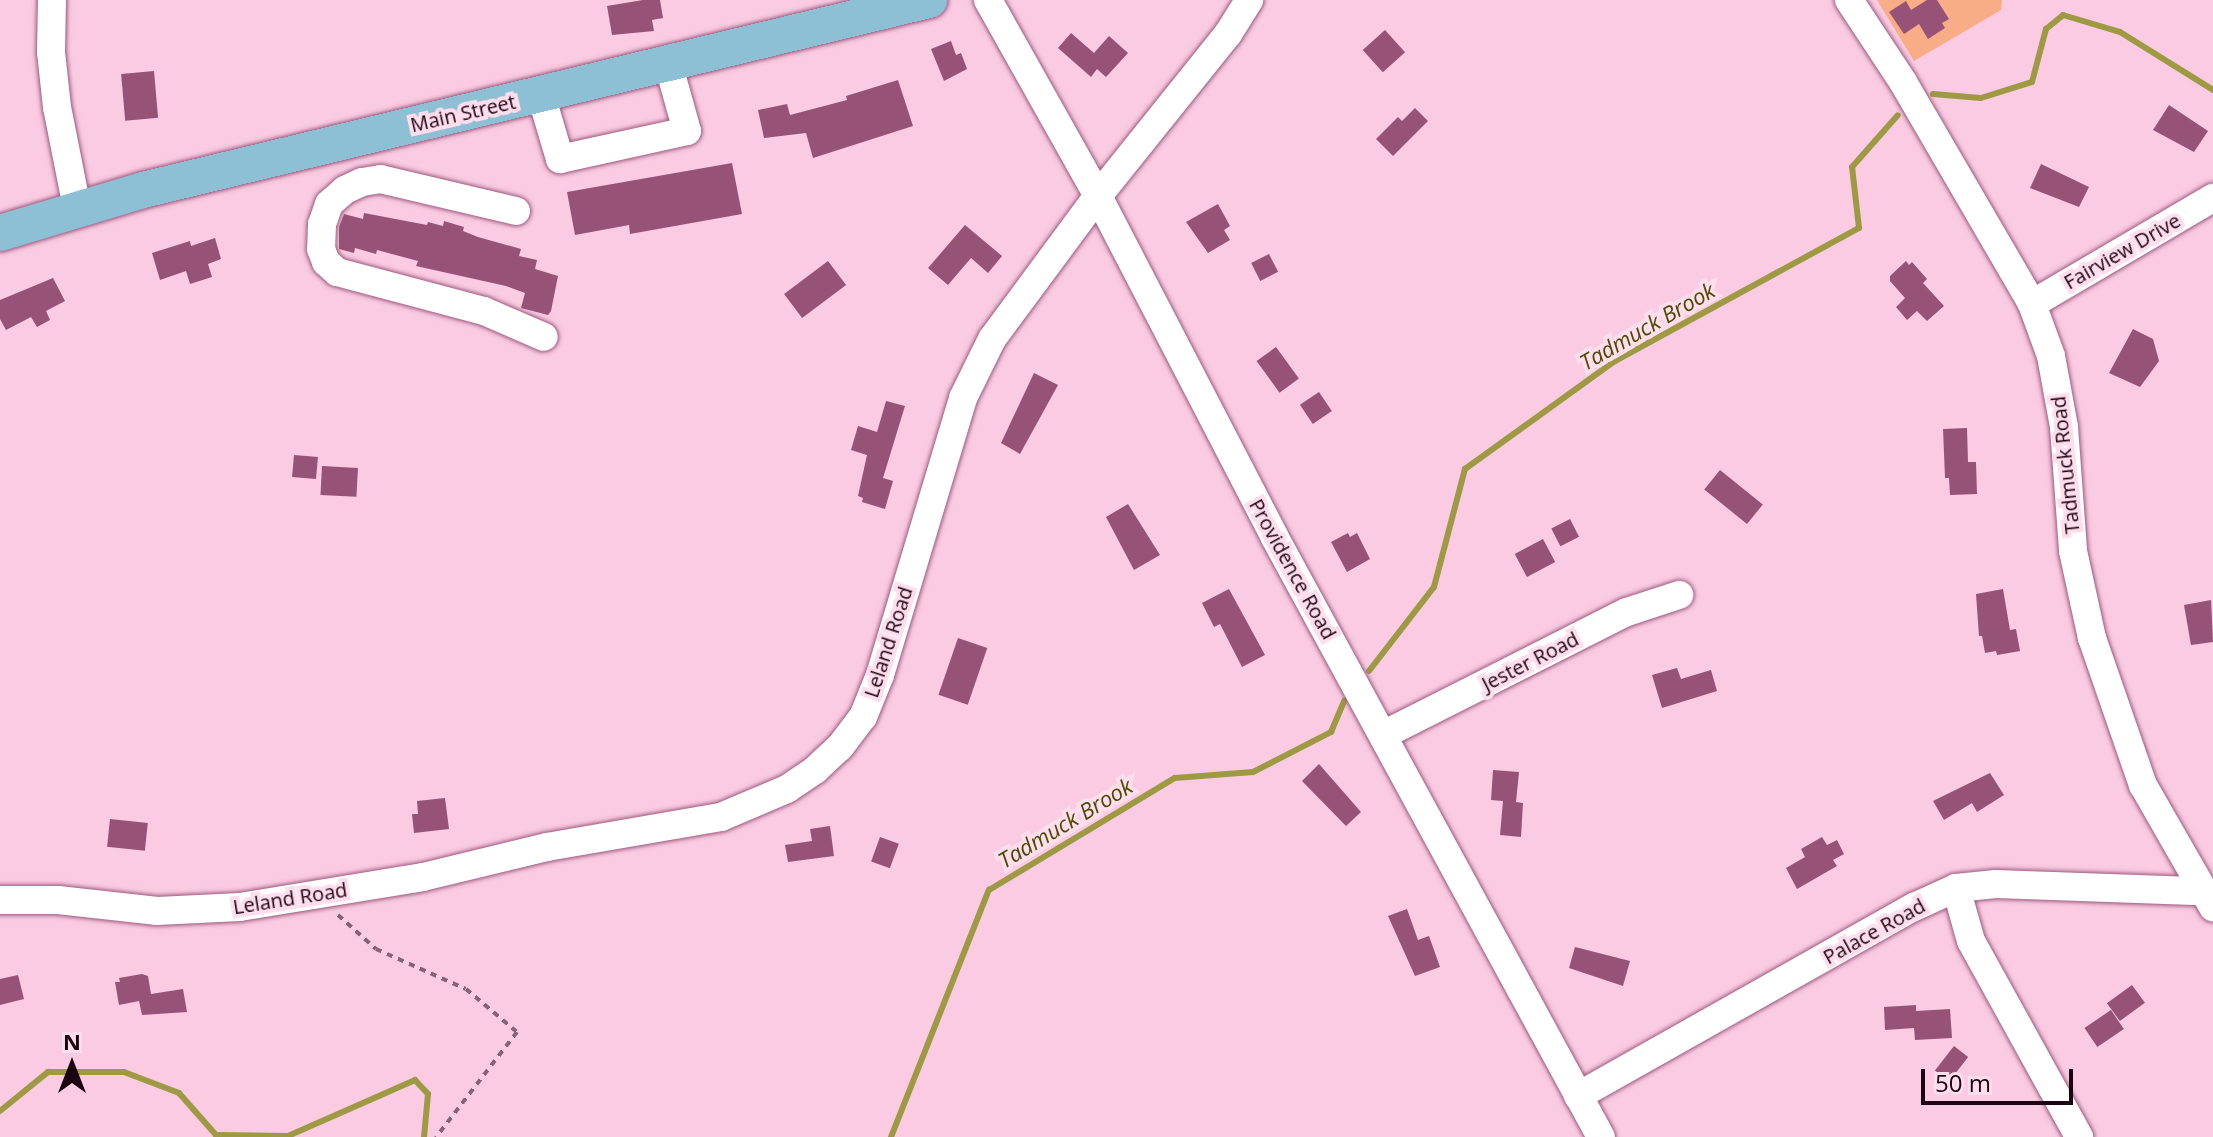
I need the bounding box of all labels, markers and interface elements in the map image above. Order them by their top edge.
street label: Main Street [408,89,518,137]
street label: Fairview Drive [2059,208,2185,294]
water label: Tadmuck Brook [1575,277,1719,375]
street label: Tadmuck Road [2046,395,2084,535]
street label: Providence Road [1245,495,1341,643]
street label: Leland Road [859,583,917,701]
street label: Jester Road [1478,626,1582,696]
water label: Tadmuck Brook [993,773,1137,873]
street label: Leland Road [231,877,349,919]
street label: Palace Road [1819,893,1929,969]
north arrow [32,1025,112,1105]
text: N [63,1026,81,1056]
scale bar [1925,1053,2077,1103]
text: 50 m [1935,1066,1991,1099]

